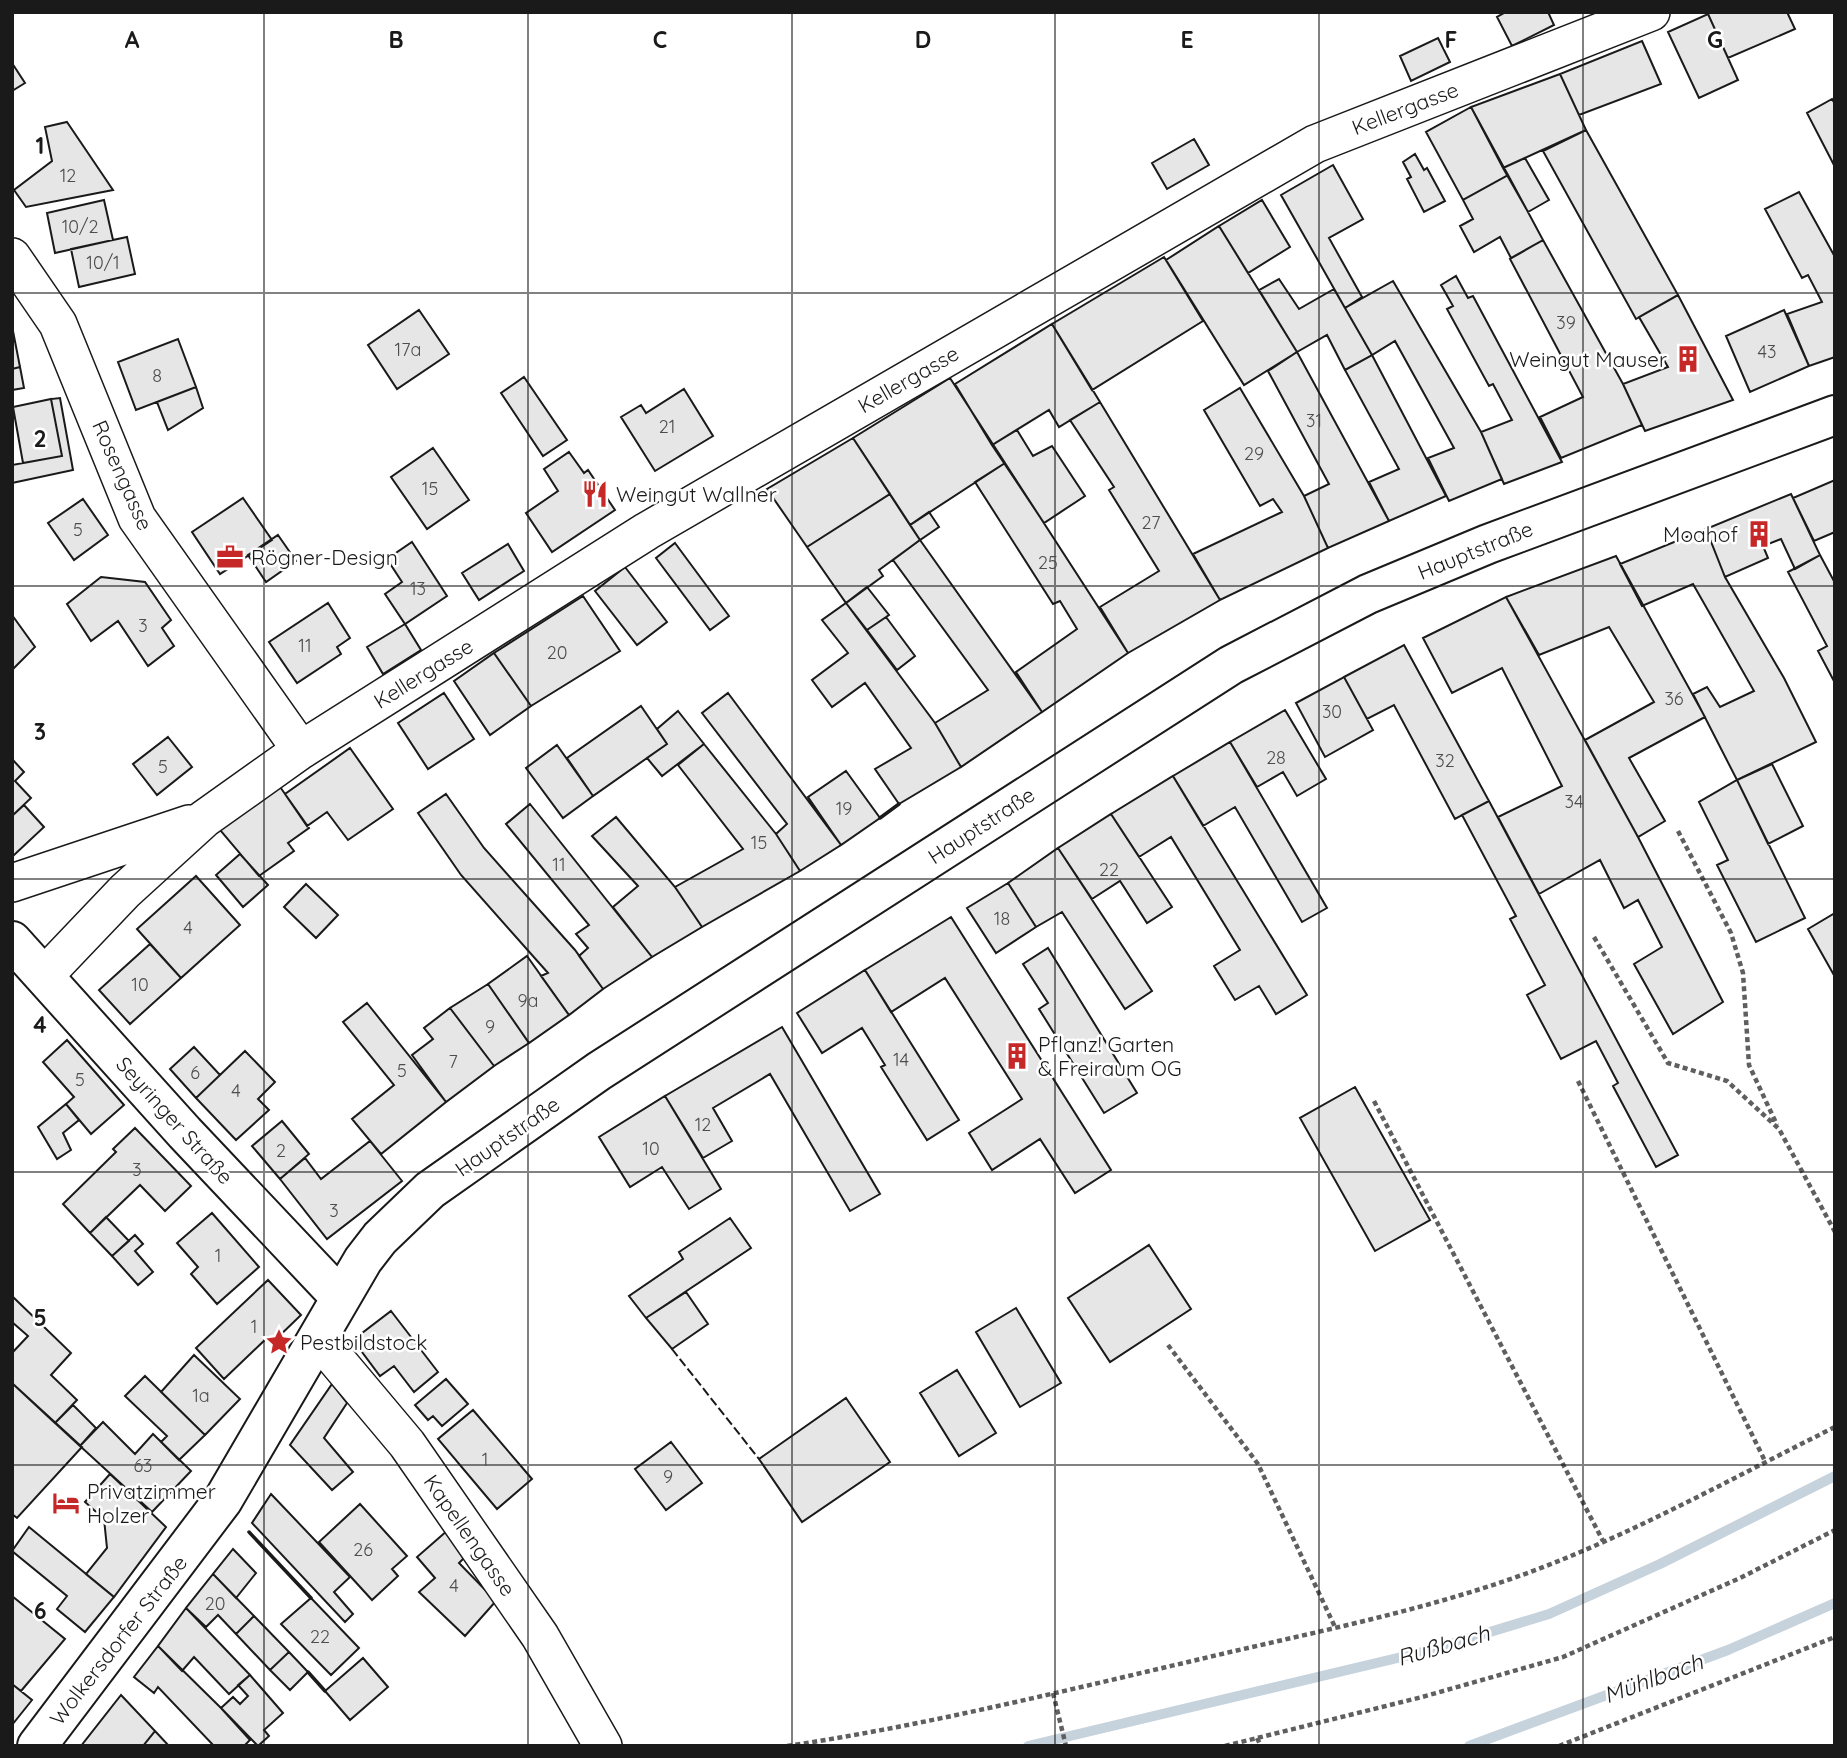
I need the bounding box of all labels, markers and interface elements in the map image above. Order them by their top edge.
text: A [125,25,140,54]
text: B [388,25,404,54]
text: C [653,25,667,54]
text: D [915,25,931,54]
text: E [1180,25,1194,54]
text: F [1445,25,1457,54]
text: G [1707,25,1723,54]
street label: Kellergasse [1348,76,1462,140]
text: 1 [36,131,44,160]
house number: 12 [60,164,76,187]
house number: 10/2 [62,215,98,238]
house number: 10/1 [86,251,120,274]
house number: 39 [1556,311,1576,334]
house number: 17a [395,338,421,361]
street label: Kellergasse [853,340,963,418]
house number: 43 [1758,340,1776,363]
building icon: Weingut Mauser [1673,344,1703,374]
place label: Weingut Mauser [1509,346,1667,372]
house number: 8 [152,364,162,387]
house number: 31 [1306,409,1322,432]
house number: 21 [659,415,675,438]
street label: Rosengasse [87,416,159,534]
text: 2 [33,424,47,453]
house number: 29 [1244,442,1264,465]
house number: 15 [422,477,438,500]
restaurant icon: Weingut Wallner [580,479,610,509]
place label: Weingut Wallner [616,481,777,507]
house number: 27 [1142,511,1160,534]
street label: Hauptstraße [1414,515,1536,585]
house number: 5 [73,518,83,541]
building icon: Moahof [1744,519,1774,549]
place label: Moahof [1663,521,1738,547]
office icon: Rögner-Design [215,542,245,572]
place label: Rögner-Design [251,544,398,570]
house number: 25 [1038,551,1058,574]
house number: 13 [410,577,426,600]
house number: 3 [138,614,148,637]
street label: Kellergasse [369,632,477,714]
house number: 11 [298,634,312,657]
house number: 20 [547,641,567,664]
house number: 36 [1664,687,1684,710]
house number: 30 [1322,700,1342,723]
text: 3 [34,717,46,746]
house number: 28 [1266,746,1286,769]
house number: 32 [1435,749,1455,772]
house number: 5 [158,755,168,778]
street label: Hauptstraße [923,781,1039,869]
house number: 34 [1565,790,1583,813]
house number: 19 [836,797,852,820]
house number: 15 [751,831,767,854]
house number: 11 [552,853,566,876]
house number: 22 [1099,858,1119,881]
house number: 18 [994,907,1010,930]
house number: 4 [183,916,193,939]
house number: 10 [131,973,149,996]
house number: 9a [518,989,538,1012]
text: 4 [33,1010,47,1039]
house number: 9 [485,1015,495,1038]
place label: Pflanz! Garten & Freiraum OG [1038,1031,1182,1081]
building icon: Pflanz! Garten & Freiraum OG [1002,1041,1032,1071]
house number: 14 [893,1048,909,1071]
house number: 7 [448,1050,458,1073]
street label: Seyringer Straße [111,1051,239,1189]
house number: 5 [397,1059,407,1082]
house number: 6 [190,1061,200,1084]
house number: 5 [75,1068,85,1091]
house number: 4 [231,1079,241,1102]
street label: Hauptstraße [450,1090,564,1182]
house number: 12 [695,1113,711,1136]
house number: 10 [642,1137,660,1160]
house number: 2 [276,1139,286,1162]
house number: 3 [132,1158,142,1181]
house number: 3 [329,1199,339,1222]
house number: 1 [215,1244,221,1267]
text: 5 [33,1303,47,1332]
house number: 1 [251,1315,257,1338]
place icon: Pestbildstock [264,1327,294,1357]
place label: Pestbildstock [300,1329,427,1355]
house number: 1a [192,1384,210,1407]
house number: 1 [482,1448,488,1471]
house number: 63 [133,1454,153,1477]
house number: 9 [663,1465,673,1488]
street label: Kapellengasse [419,1469,521,1601]
place label: Privatzimmer Holzer [87,1478,216,1528]
hotel icon: Privatzimmer Holzer [51,1488,81,1518]
house number: 26 [353,1538,373,1561]
street label: Wolkersdorfer Straße [44,1550,192,1730]
house number: 4 [449,1574,459,1597]
house number: 20 [205,1592,225,1615]
text: 6 [34,1596,46,1625]
water label: Rußbach [1393,1618,1494,1672]
house number: 22 [310,1625,330,1648]
water label: Mühlbach [1599,1646,1707,1709]

